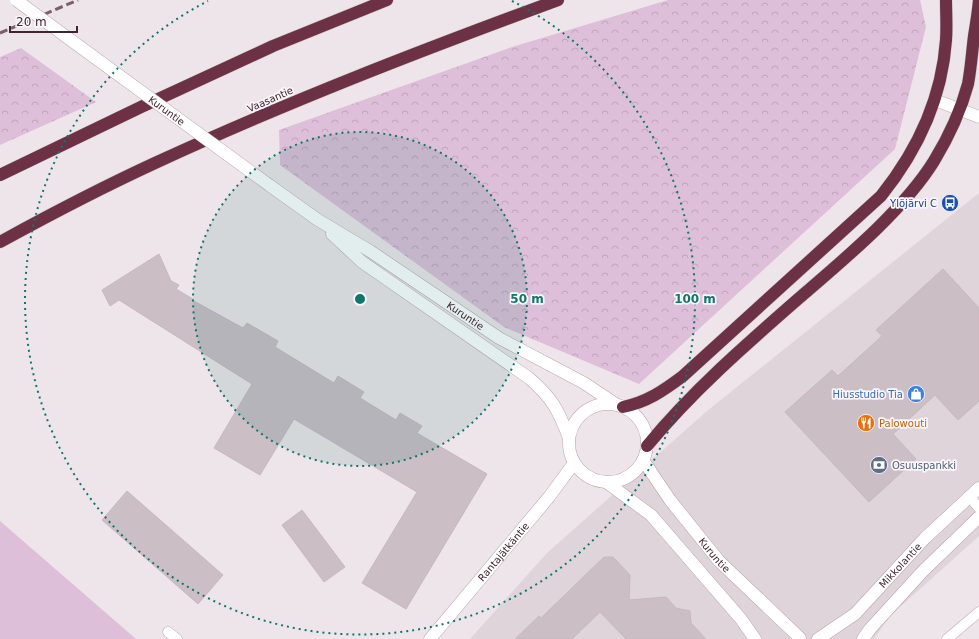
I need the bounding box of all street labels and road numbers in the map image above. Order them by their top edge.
street label: Vaasantie [246,84,295,114]
street label: Kuruntie [146,94,187,128]
street label: Kuruntie [445,300,486,332]
street label: Rantajätkäntie [476,520,531,583]
street label: Kuruntie [696,536,732,575]
street label: Mikkolantie [877,541,924,590]

